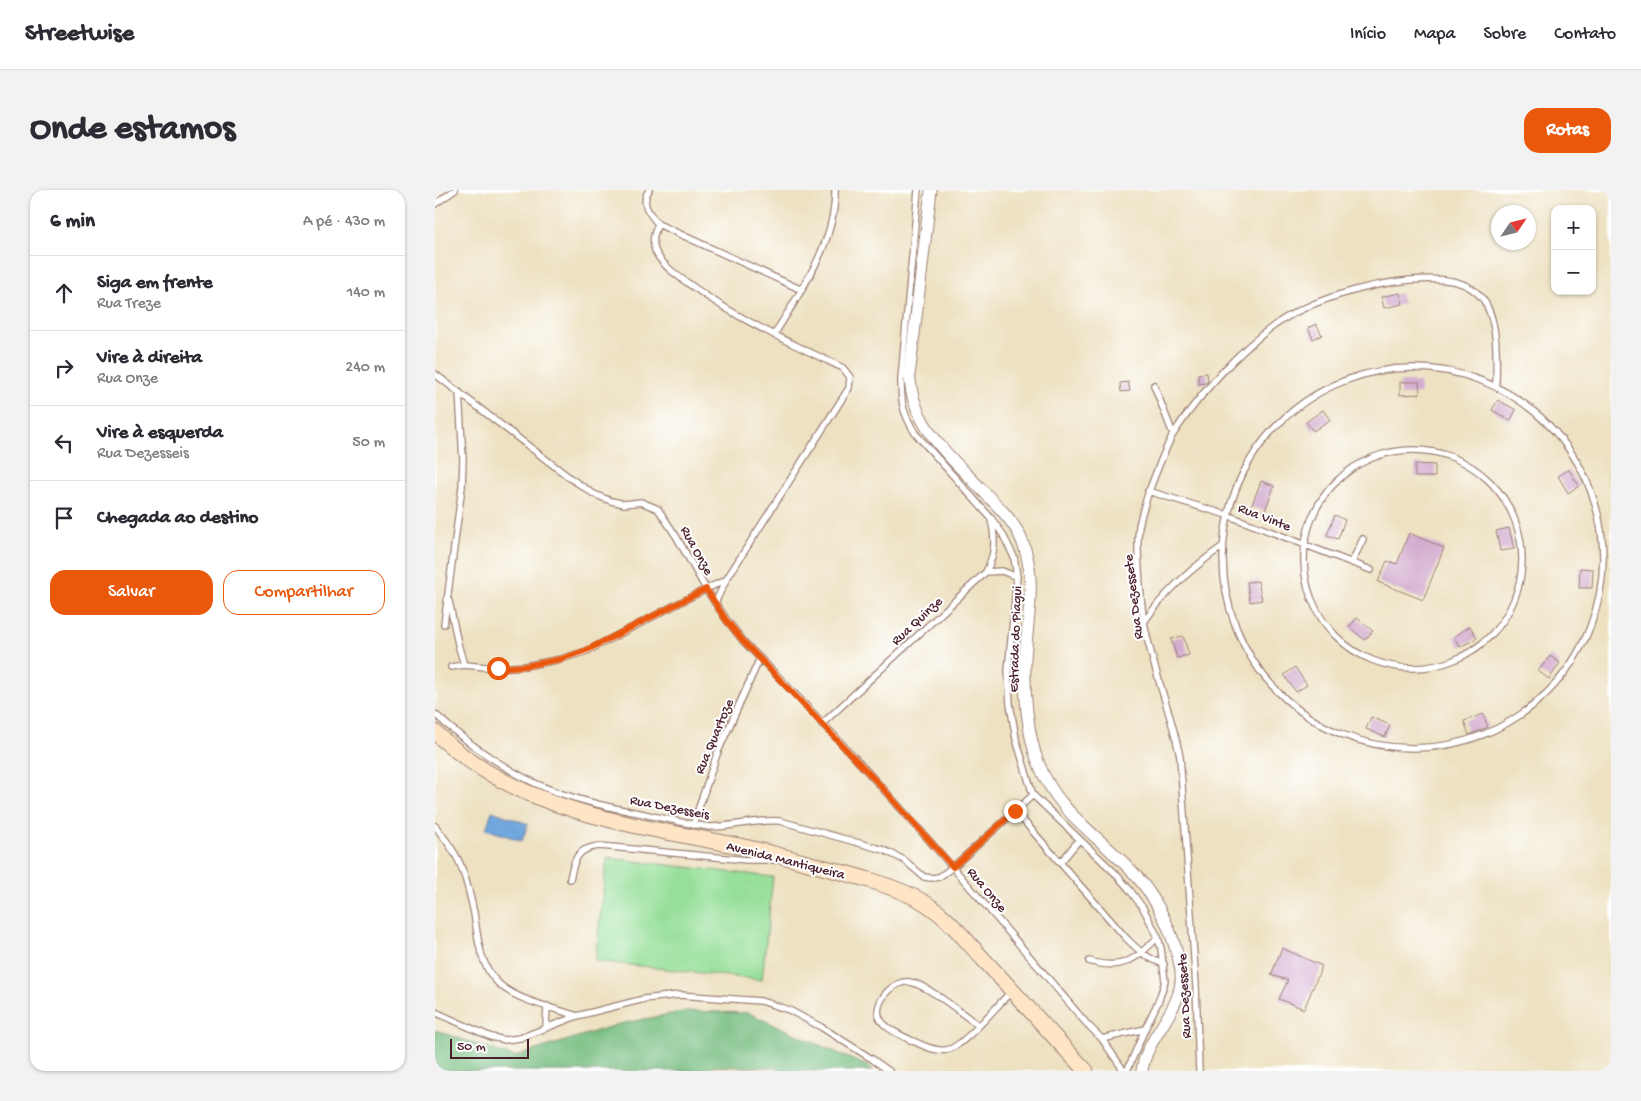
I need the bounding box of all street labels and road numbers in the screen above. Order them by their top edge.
street label: Rua Vinte [1235,500,1294,536]
street label: Rua Onze [675,524,717,579]
street label: Rua Dezessete [1121,553,1148,640]
street label: Estrada do Piagui [1006,586,1027,693]
street label: Rua Quinze [888,593,947,650]
street label: Rua Quartoze [692,696,739,777]
street label: Rua Dezesseis [628,792,711,825]
street label: Avenida Mantiqueira [724,838,848,885]
street label: Rua Onze [962,865,1010,917]
street label: Rua Dezessete [1175,952,1196,1039]

